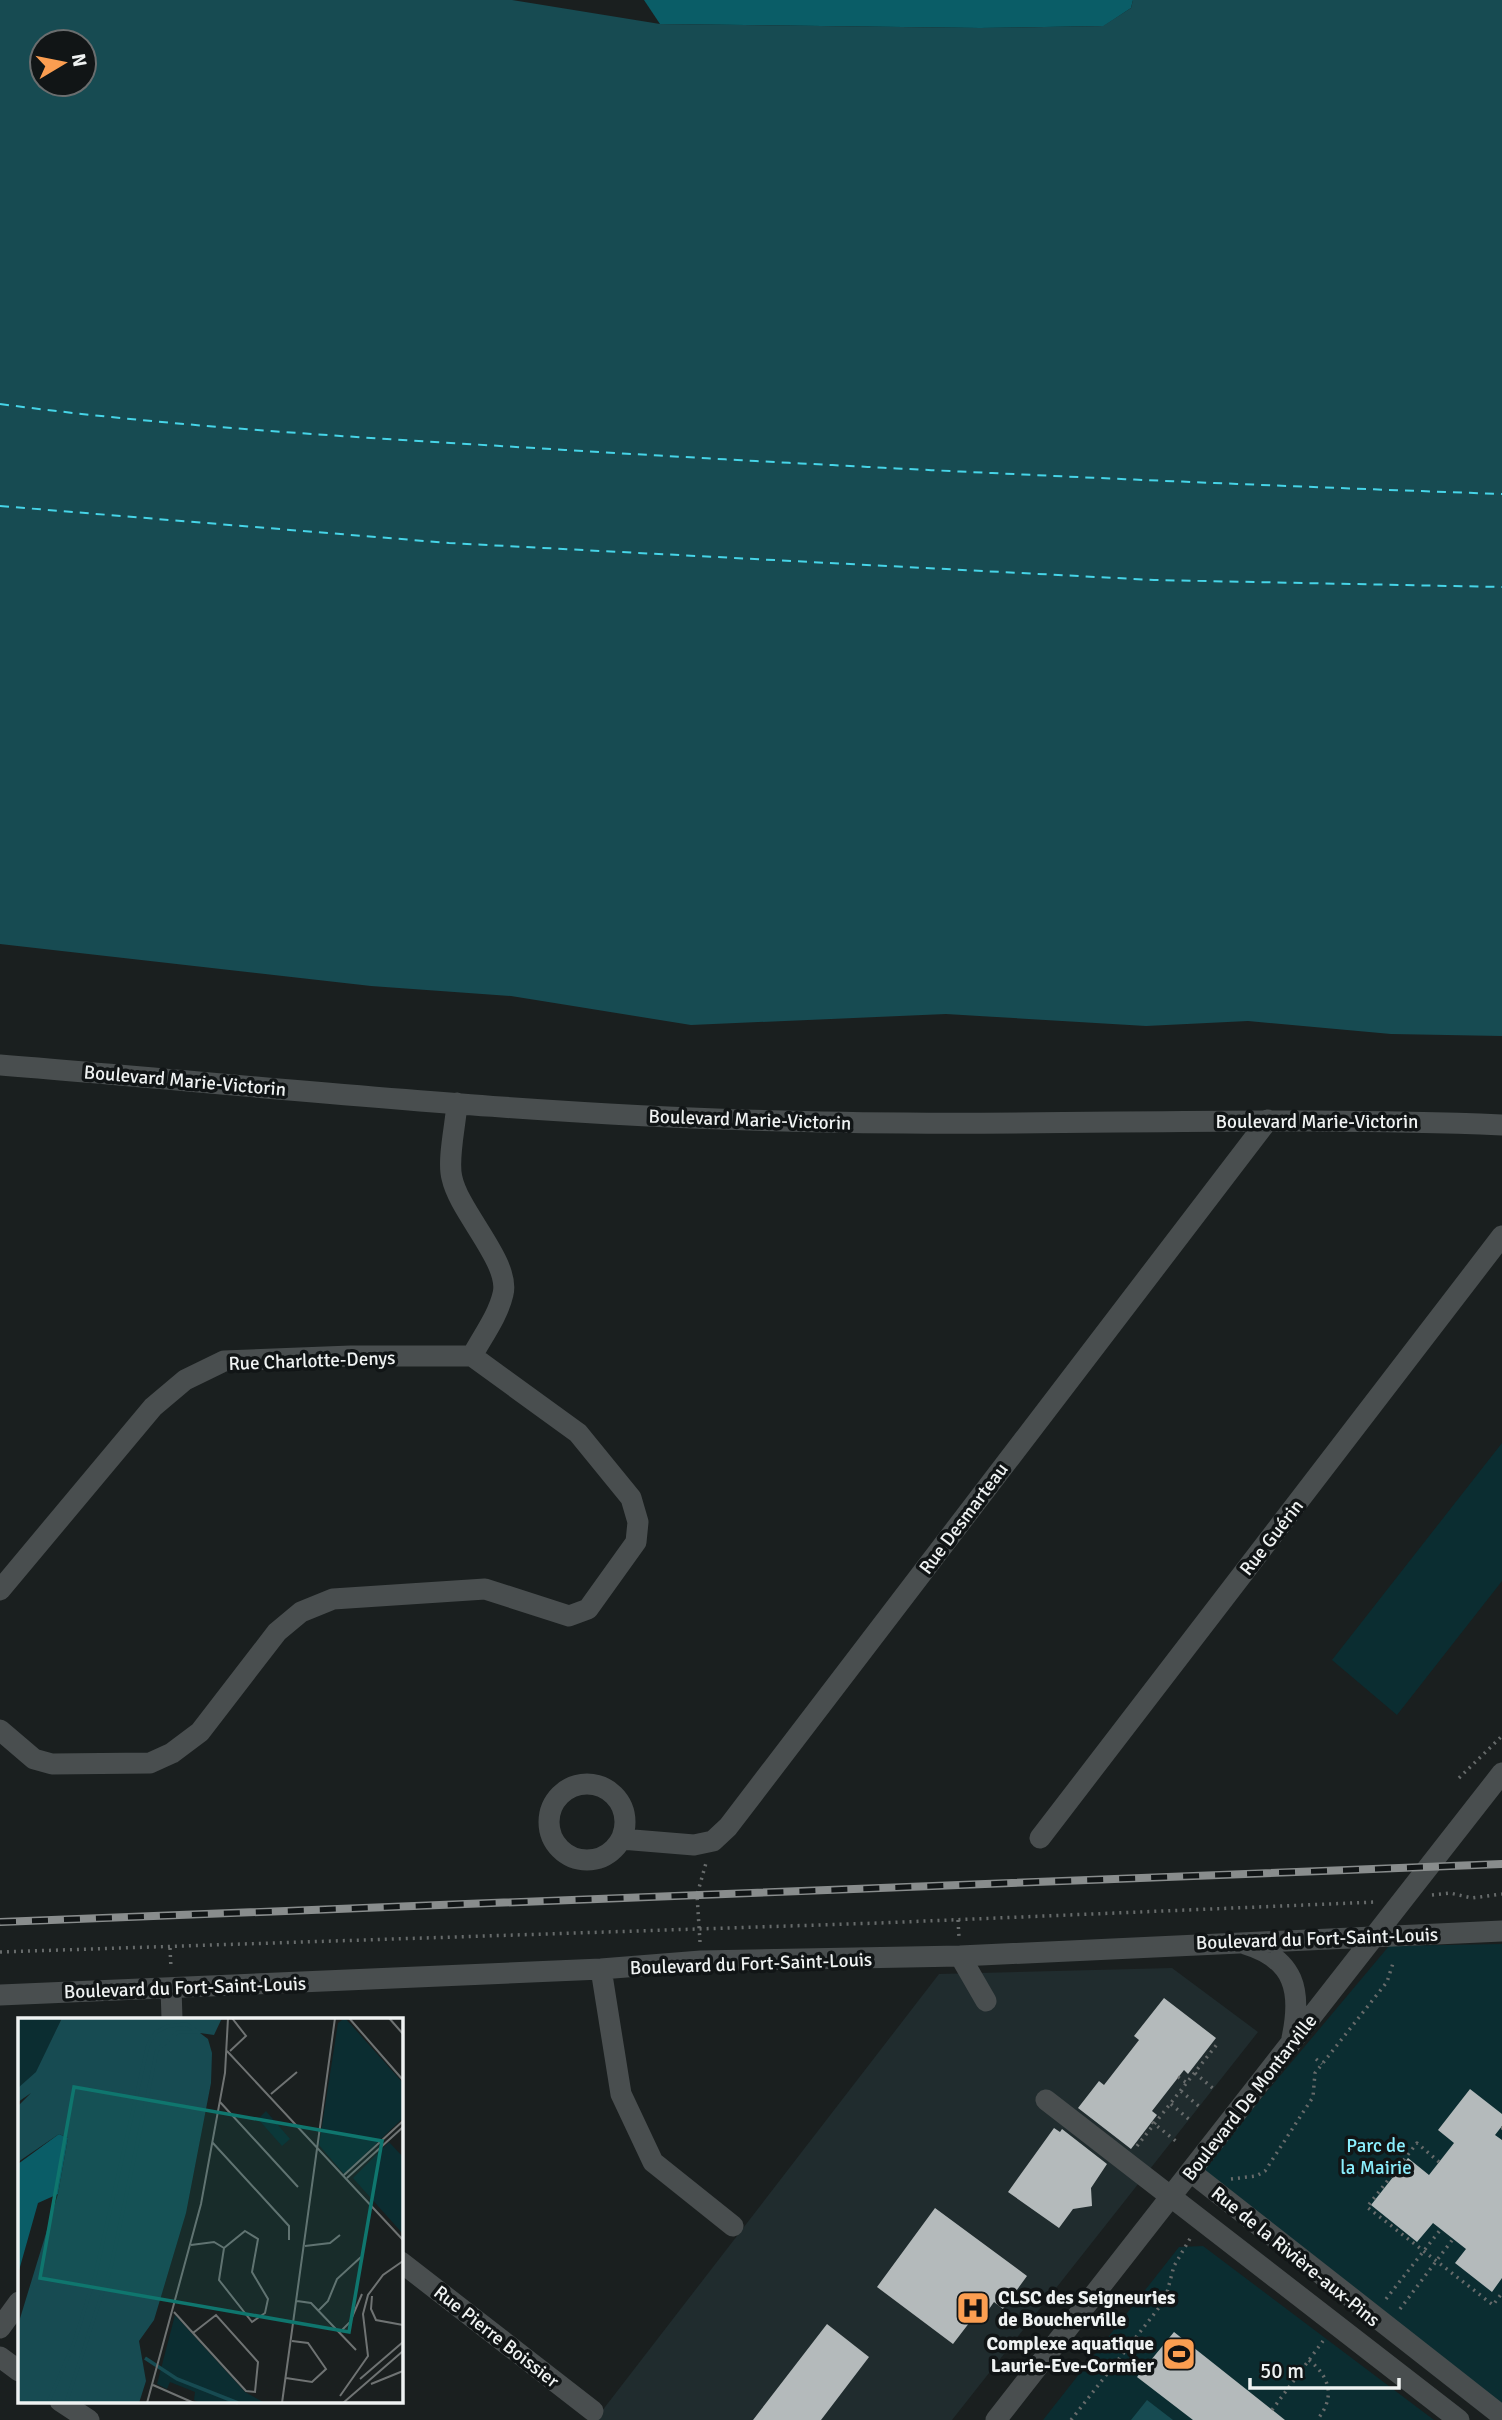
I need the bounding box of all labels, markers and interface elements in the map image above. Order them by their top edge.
north arrow [28,28,98,98]
text: N [66,52,92,69]
street label: Boulevard Marie-Victorin [83,1060,287,1102]
street label: Boulevard Marie-Victorin [648,1104,852,1136]
street label: Boulevard Marie-Victorin [1216,1110,1418,1134]
street label: Rue Charlotte-Denys [228,1346,396,1376]
street label: Rue Desmarteau [914,1458,1014,1579]
street label: Rue Guérin [1235,1495,1309,1580]
street label: Boulevard du Fort-Saint-Louis [1195,1923,1439,1955]
street label: Boulevard du Fort-Saint-Louis [629,1948,873,1980]
street label: Boulevard du Fort-Saint-Louis [63,1972,307,2004]
street label: Boulevard De Montarville [1177,2009,1322,2186]
inset map [18,2018,402,2402]
park label: Parc de la Mairie [1340,2134,1412,2180]
street label: Rue de la Rivière-aux-Pins [1206,2181,1385,2332]
street label: Rue Pierre Boissier [429,2280,564,2393]
place label: CLSC des Seigneuries de Boucherville [998,2286,1175,2332]
hospital icon: CLSC des Seigneuries de Boucherville [954,2289,992,2327]
place label: Complexe aquatique Laurie-Eve-Cormier [987,2332,1154,2378]
sports icon: Complexe aquatique Laurie-Eve-Cormier [1160,2335,1198,2373]
scale bar [1250,2346,1399,2390]
text: 50 m [1260,2358,1304,2384]

